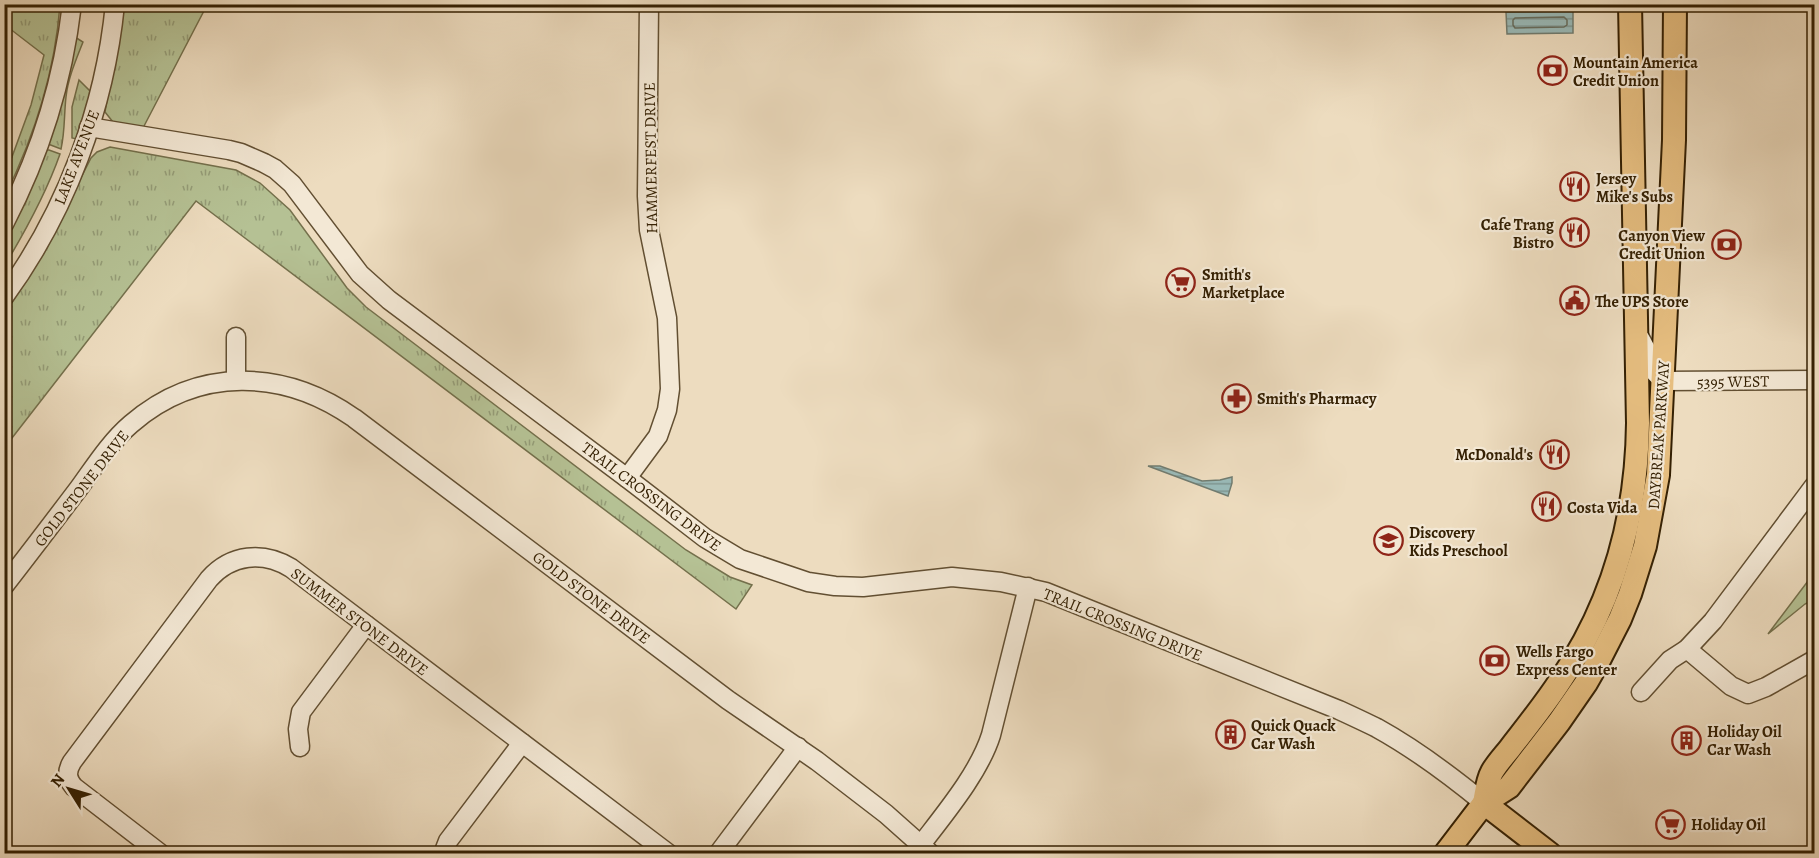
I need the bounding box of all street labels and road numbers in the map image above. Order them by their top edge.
street label: HAMMERFEST DRIVE [639,82,663,234]
street label: LAKE AVENUE [49,107,105,208]
street label: DAYBREAK PARKWAY [1643,360,1675,510]
street label: 5395 WEST [1697,370,1770,394]
street label: GOLD STONE DRIVE [29,426,134,551]
street label: TRAIL CROSSING DRIVE [577,437,726,557]
street label: GOLD STONE DRIVE [528,546,655,649]
street label: SUMMER STONE DRIVE [286,563,433,681]
street label: TRAIL CROSSING DRIVE [1040,583,1205,667]

